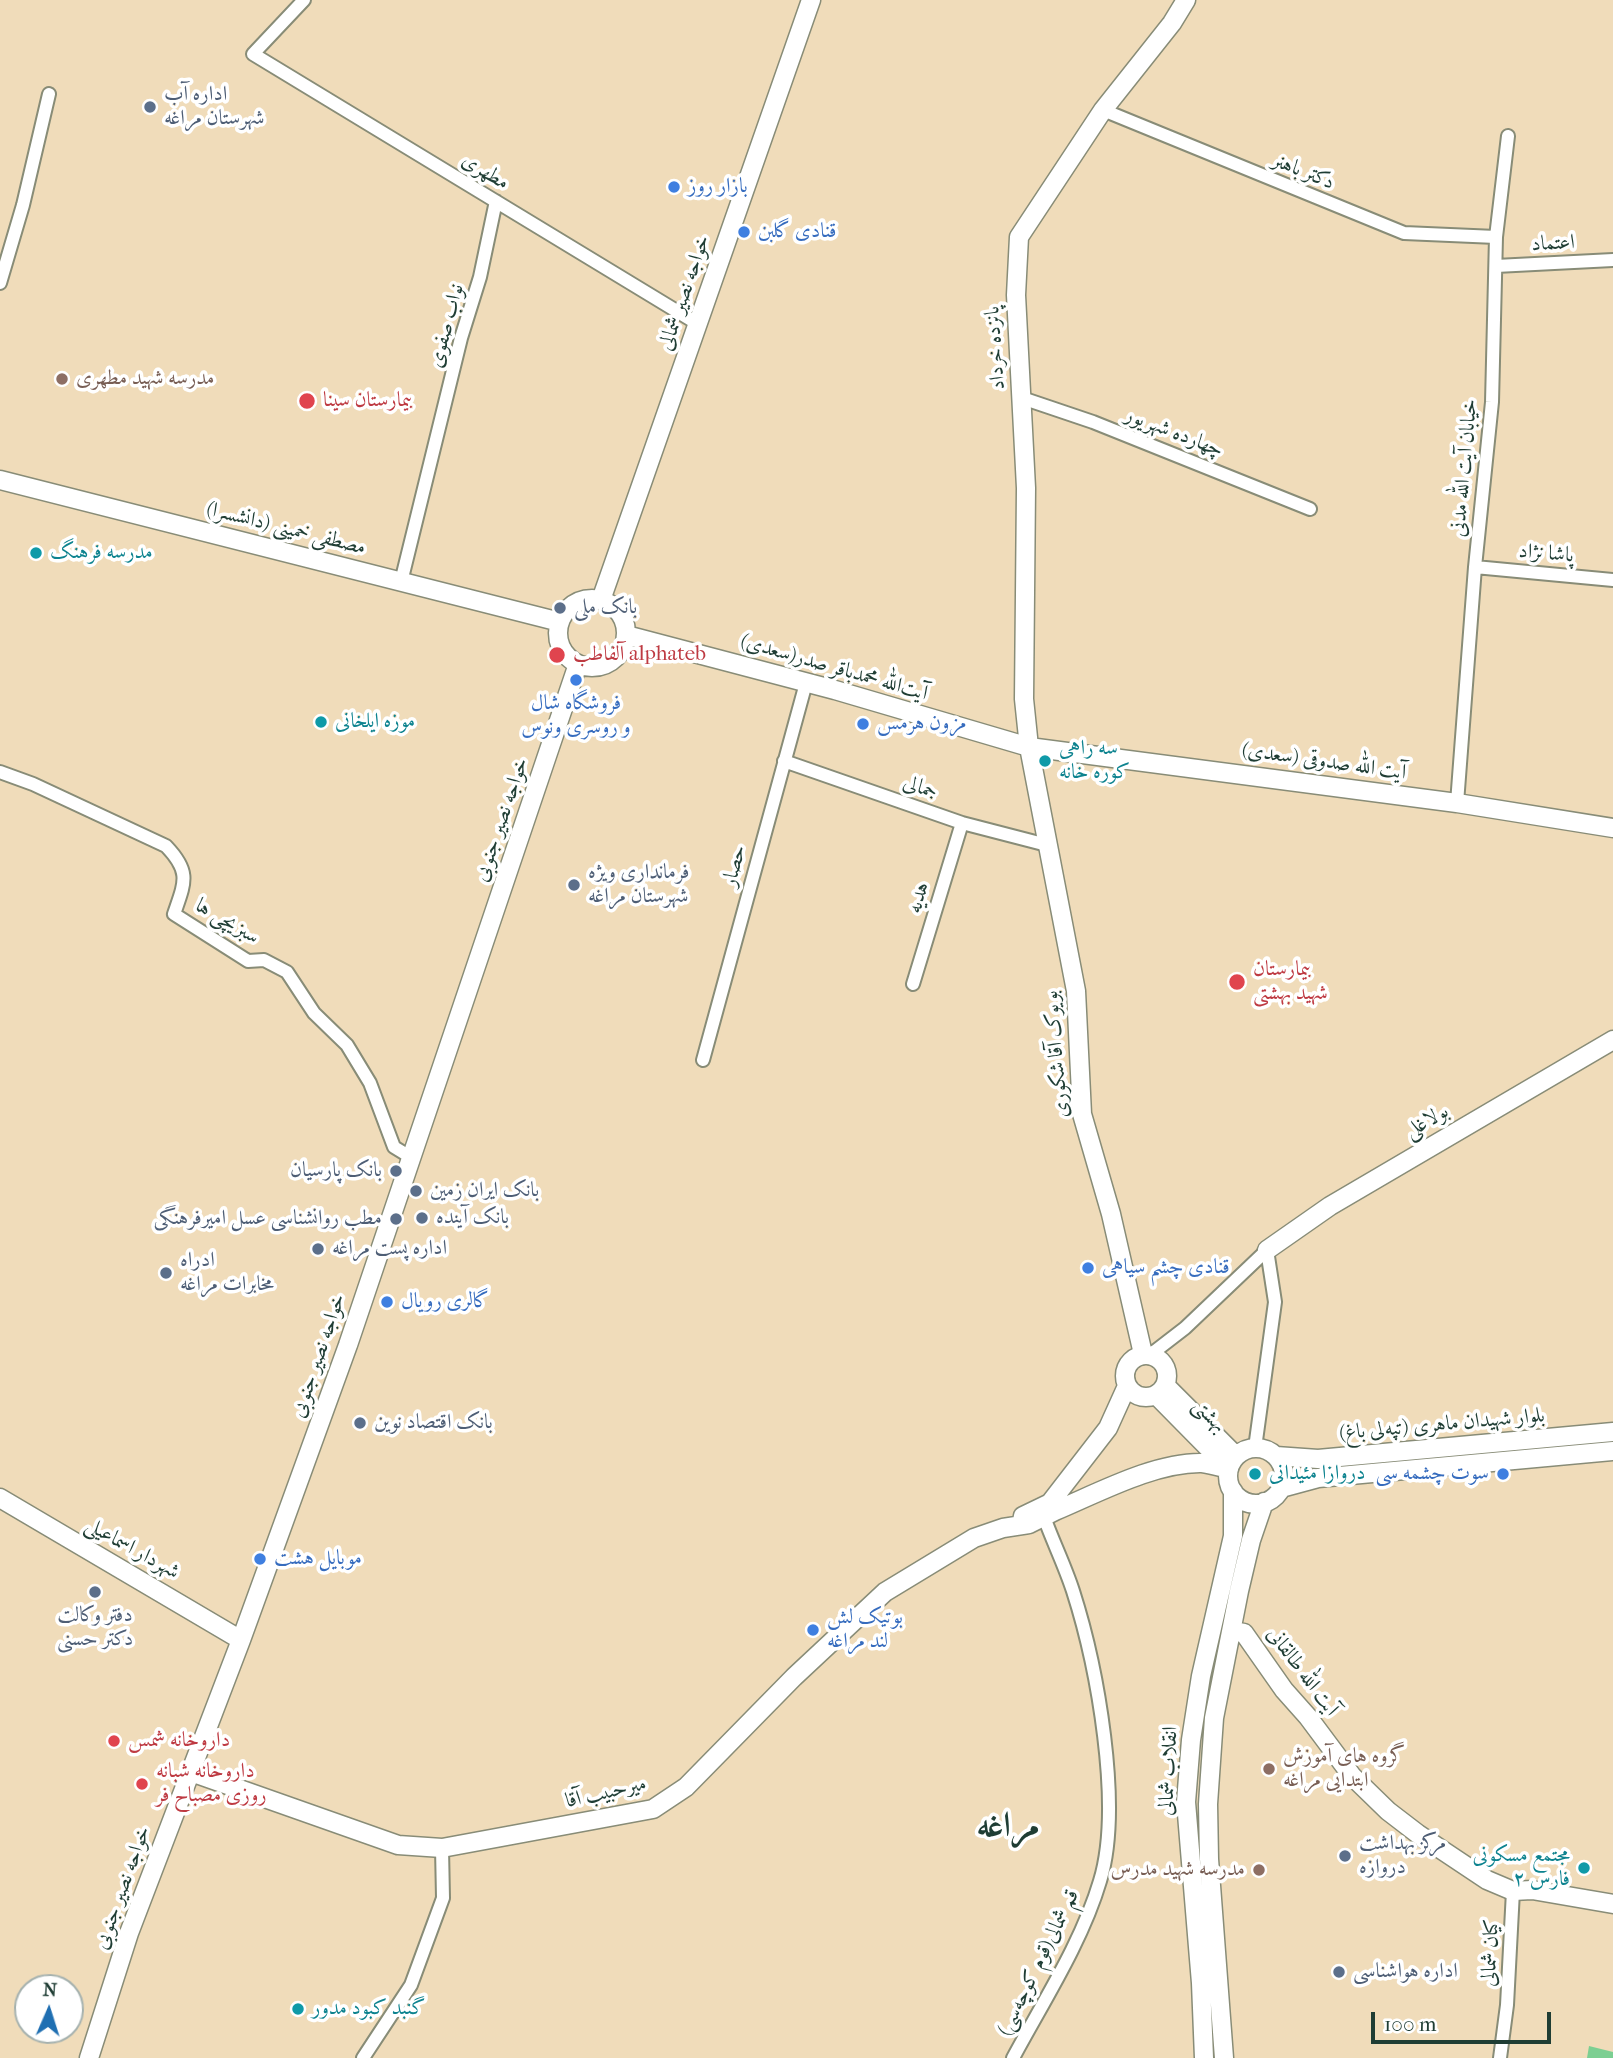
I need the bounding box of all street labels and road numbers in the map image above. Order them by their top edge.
street label: مطهری [457,148,513,196]
street label: دکتر باهنر [1268,148,1338,196]
street label: اعتماد [1531,230,1575,258]
street label: خواجه نصیر شمالی [653,232,717,354]
street label: نواب صفوی [424,281,470,371]
street label: پانزده خرداد [981,305,1011,391]
street label: خیابان آیت الله مدنی [1446,398,1484,538]
street label: چهارده شهریور [1121,403,1227,463]
street label: مصطفی خمینی (دانشسرا) [204,497,368,561]
street label: پاشا نژاد [1517,539,1575,569]
street label: آیت‌الله محمدباقر صدر(سعدی) [737,629,931,707]
street label: آیت الله صدوقی (سعدی) [1240,738,1408,786]
street label: خواجه نصیر جنوبی [469,755,535,885]
street label: جمالی [899,770,941,806]
street label: حصار [717,842,753,890]
street label: هدیه [902,879,936,917]
street label: سبزیچی ها [190,894,264,950]
street label: بویوک آقا شکوری [1039,989,1075,1119]
street label: بولاغلی [1400,1099,1454,1145]
street label: خواجه نصیر جنوبی [286,1291,352,1421]
street label: بهشتی [1187,1394,1231,1438]
street label: بلوار شهیدان ماهری (تپه‌لی باغ) [1338,1403,1546,1447]
street label: شهردار اسماعیلی [80,1513,184,1585]
street label: آیت الله طالقانی [1260,1623,1344,1721]
street label: انقلاب شمالی [1154,1726,1184,1816]
street label: میرحبیب آقا [563,1771,649,1815]
street label: خواجه نصیر جنوبی [89,1823,157,1953]
street label: قم شمالی(قوم کوچه‌سی) [993,1886,1085,2040]
street label: کیان شمالی [1477,1918,1505,1988]

